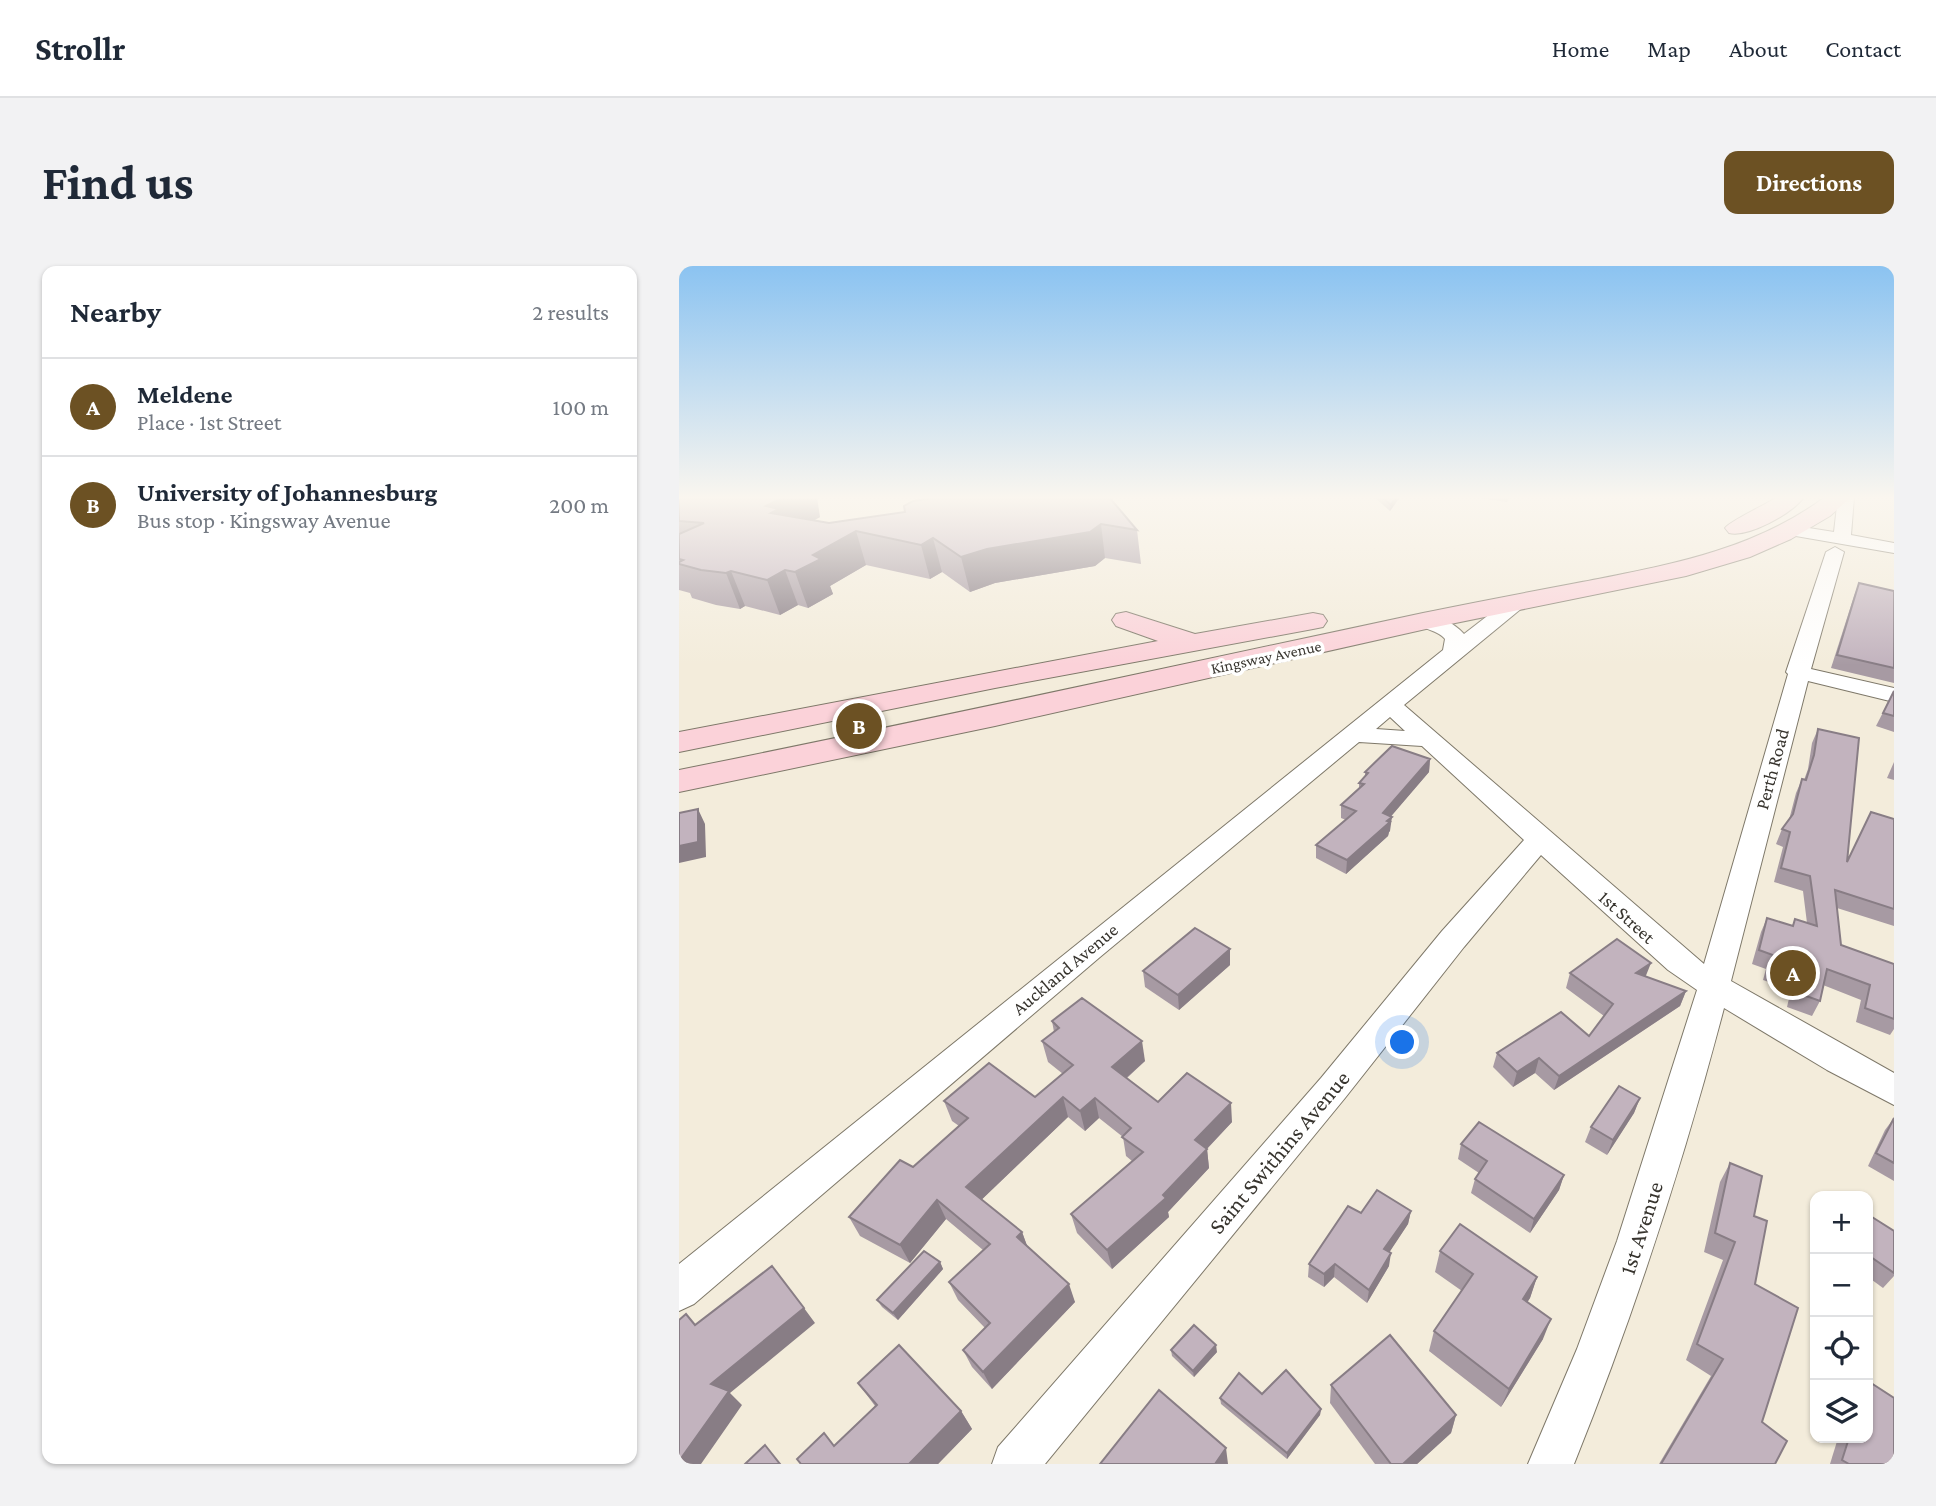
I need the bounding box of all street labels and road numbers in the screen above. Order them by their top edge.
street label: Kingsway Avenue [1209,637,1323,678]
street label: Perth Road [1751,726,1793,812]
street label: 1st Street [1595,886,1660,948]
street label: Auckland Avenue [1008,919,1122,1019]
street label: Saint Swithins Avenue [1203,1065,1355,1239]
street label: 1st Avenue [1614,1178,1668,1278]

